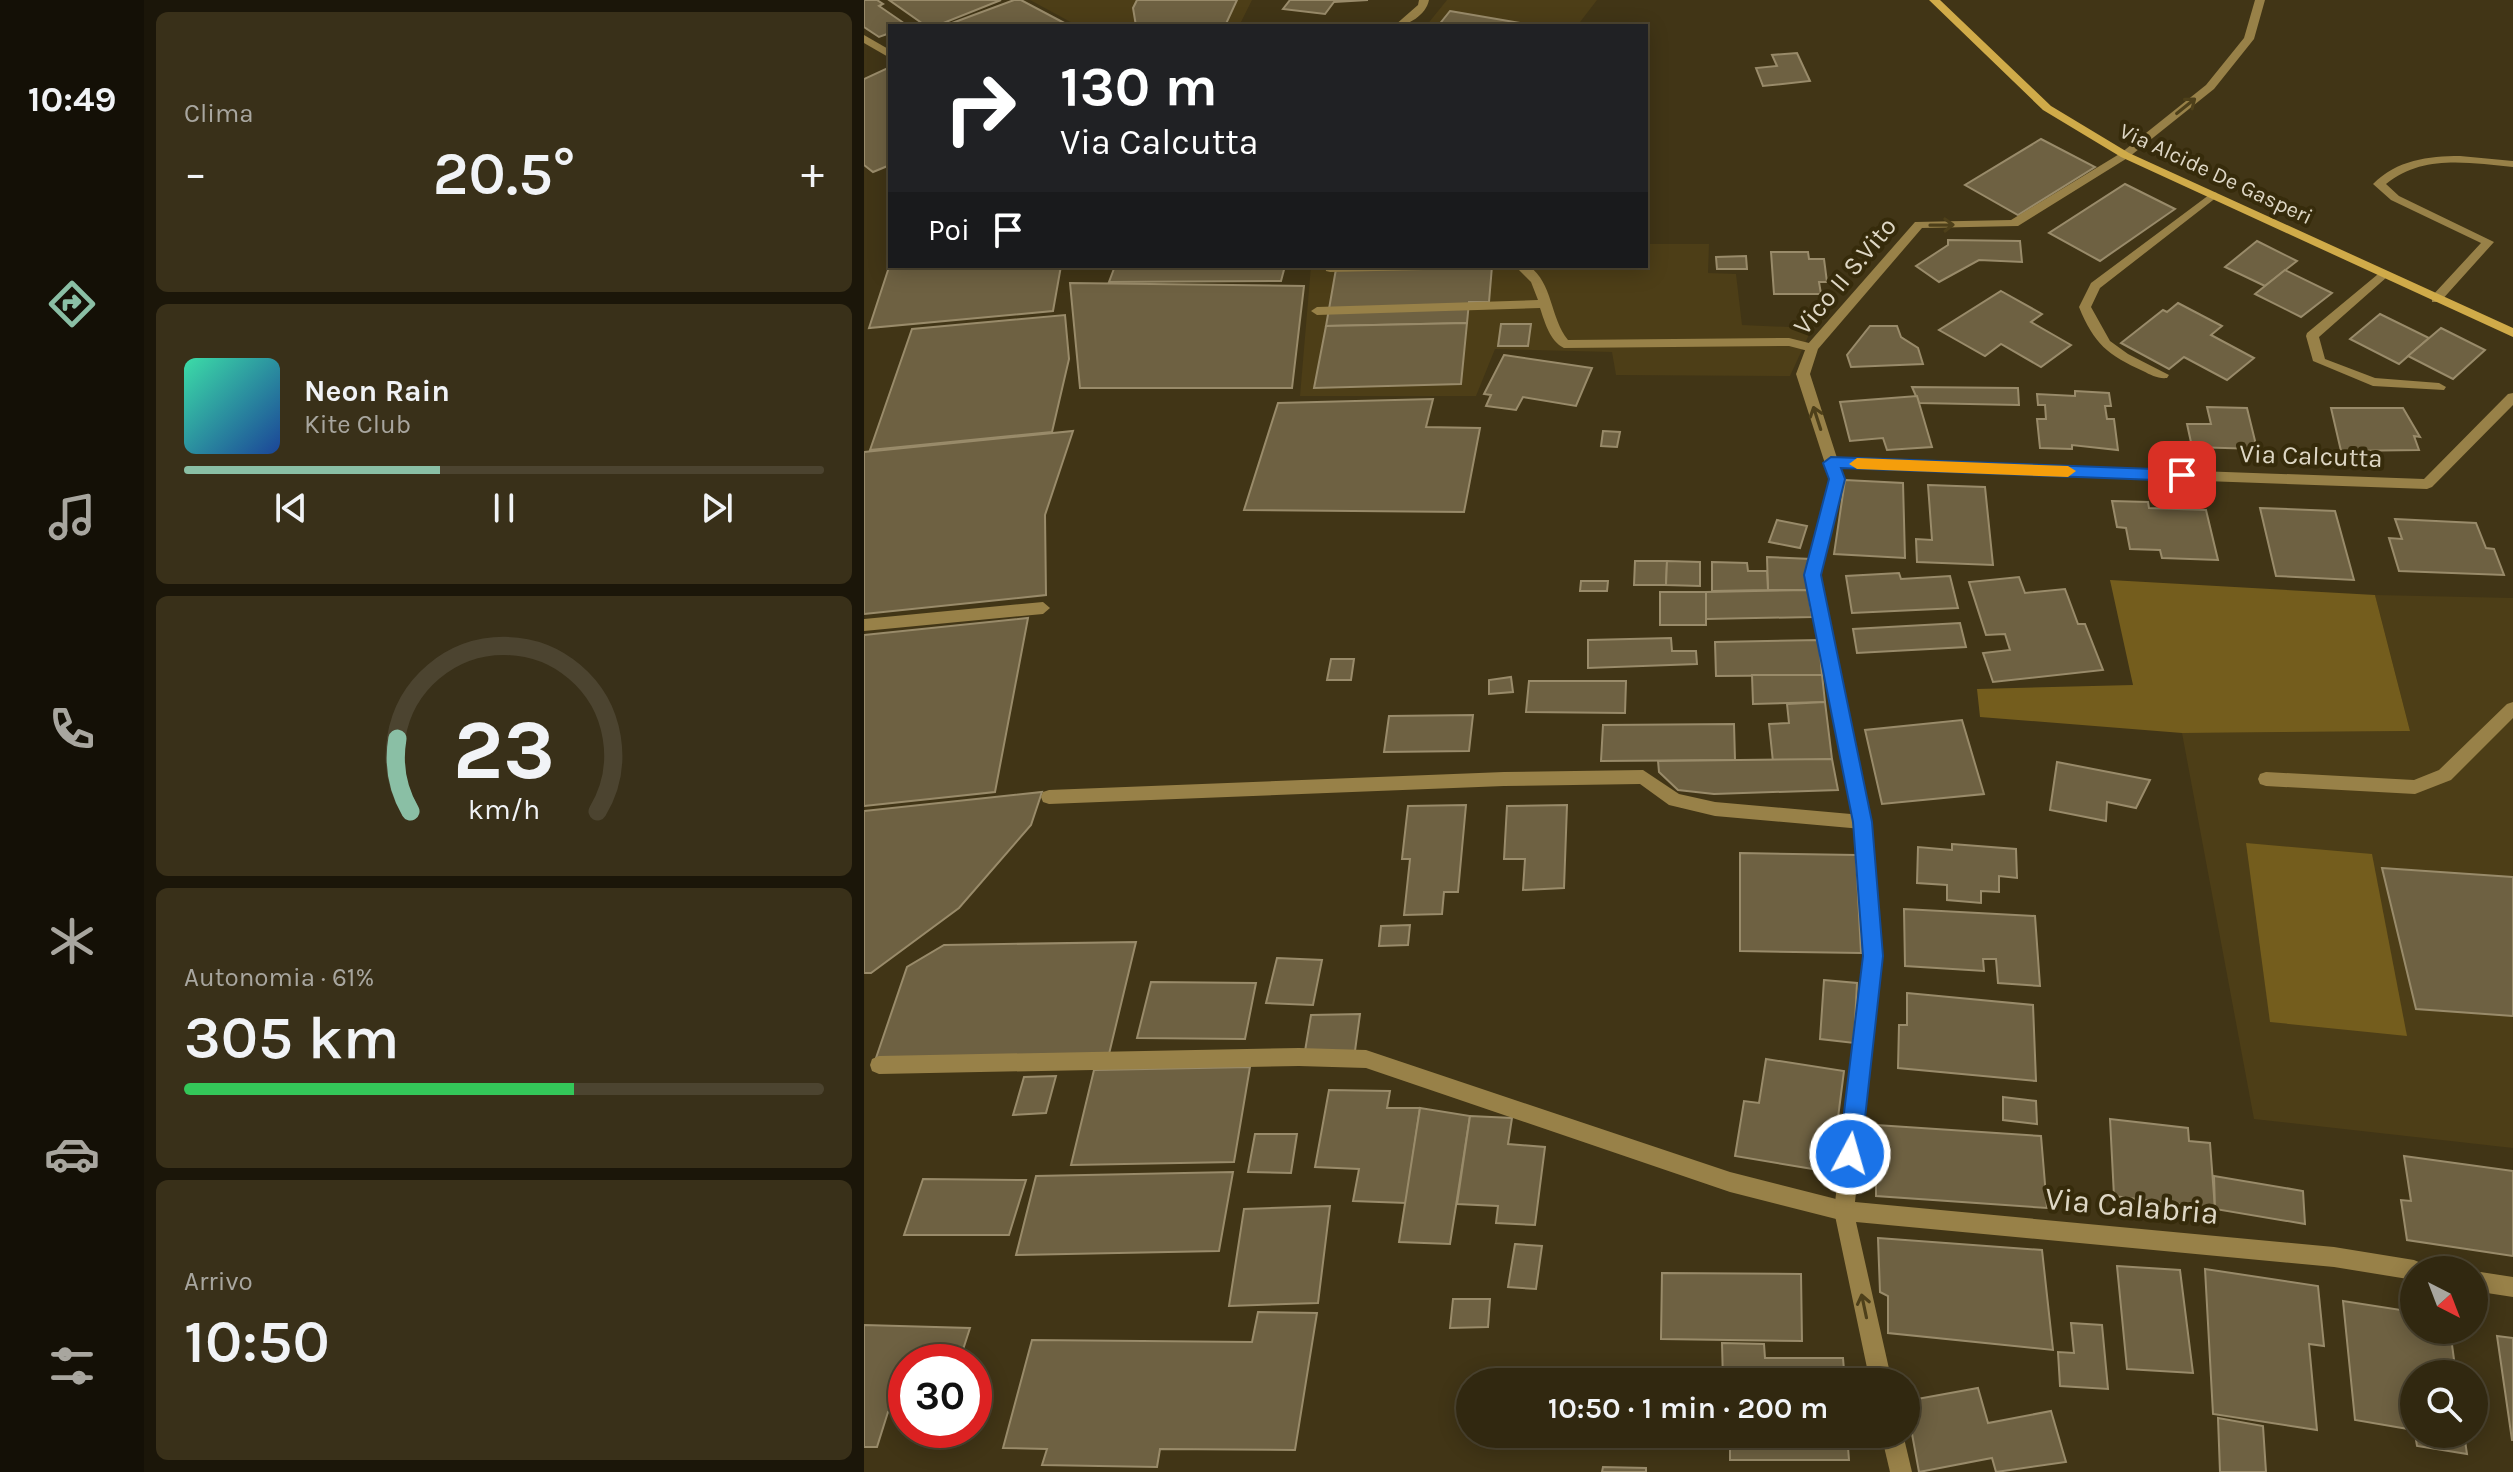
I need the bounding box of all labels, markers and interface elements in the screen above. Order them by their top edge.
text: 130 m [1060,54,1218,119]
icon: right [928,56,1032,160]
text: 10:49 [28,78,116,120]
one-way arrow [2175,97,2196,115]
text: Clima [184,98,254,129]
street label: Via Alcide De Gasperi [2115,118,2317,230]
text: Via Calcutta [1060,121,1259,163]
text: 20.5° [433,139,575,209]
text: − [184,148,207,199]
text: + [801,148,824,199]
icon: arrive [986,208,1030,252]
street label: Vico II S.Vito [1787,211,1903,341]
text: Poi [928,212,970,248]
one-way arrow [1928,217,1955,233]
icon: directions [44,276,100,332]
text: Neon Rain [304,373,450,409]
one-way arrow [1809,406,1824,432]
text: Kite Club [304,409,411,440]
street label: Via Calcutta [2239,438,2383,474]
pin [2148,441,2216,509]
icon: arrive [2160,453,2204,497]
icon: previous [269,486,313,530]
icon: pause [482,486,526,530]
icon: next [695,486,739,530]
icon: music [44,489,100,545]
icon: phone [44,701,100,757]
text: 23 [453,702,555,799]
text: km/h [468,793,540,826]
icon: climate [44,913,100,969]
text: Autonomia · 61% [184,962,374,993]
text: 305 km [184,1003,399,1073]
position arrow [1808,1112,1892,1196]
icon: car [44,1126,100,1182]
street label: Via Calabria [2044,1180,2220,1232]
north arrow [2400,1256,2488,1344]
map controls [2400,1256,2488,1448]
text: Arrivo [184,1266,253,1297]
one-way arrow [1856,1293,1871,1319]
text: 10:50 [184,1307,330,1377]
icon: filters [44,1338,100,1394]
speed limit sign: 30 [888,1344,992,1448]
button: search [2400,1360,2488,1448]
text: 10:50 · 1 min · 200 m [1548,1390,1828,1426]

